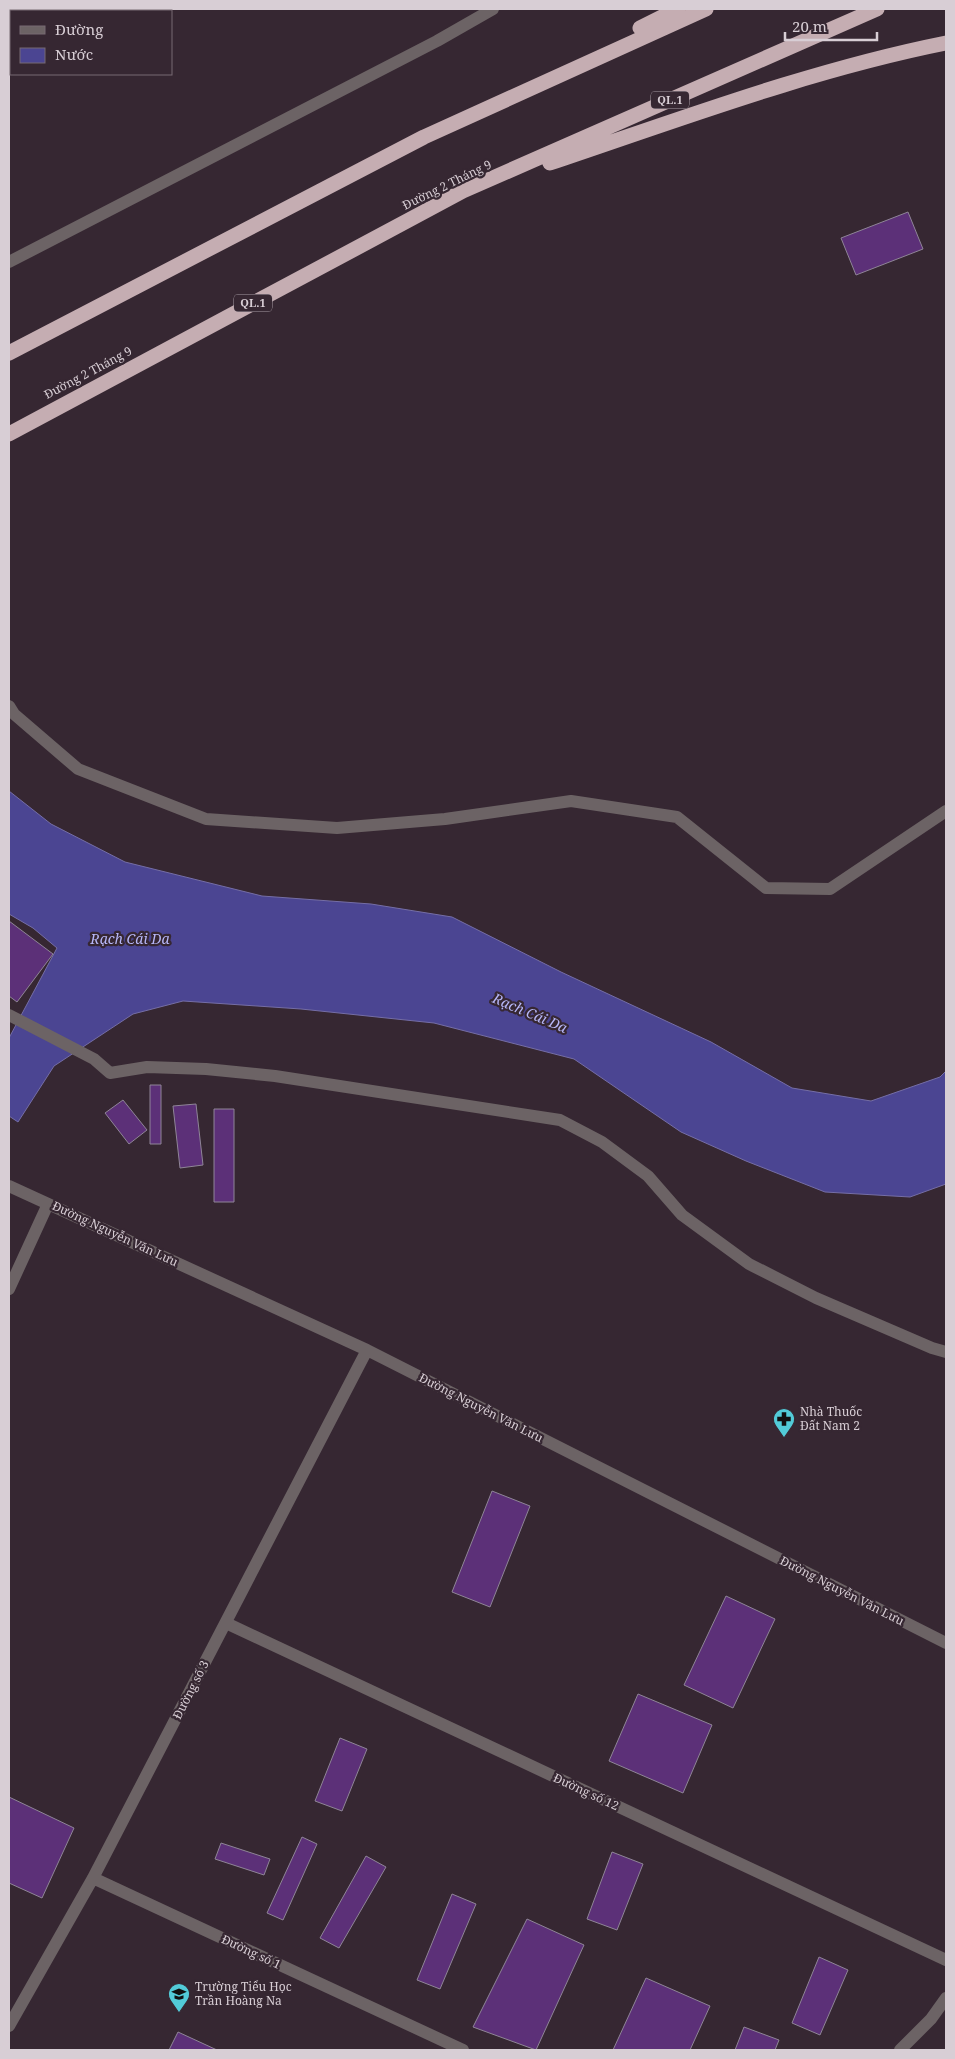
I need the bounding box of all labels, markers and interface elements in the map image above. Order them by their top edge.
legend [10,10,172,75]
scale bar [785,10,878,42]
text: 20 m [792,16,827,36]
text: Đường [55,19,103,39]
text: Nước [55,44,93,64]
road number: QL.1 [651,92,689,108]
street label: Đường 2 Tháng 9 [399,156,494,214]
road number: QL.1 [234,294,272,312]
street label: Đường 2 Tháng 9 [41,342,135,403]
water label: Rạch Cái Da [89,929,171,948]
water label: Rạch Cái Da [489,988,571,1037]
street label: Đường Nguyễn Văn Lưu [49,1197,181,1270]
street label: Đường Nguyễn Văn Lưu [416,1369,547,1446]
place label: Nhà Thuốc Đất Nam 2 [800,1403,862,1434]
pharmacy icon: Nhà Thuốc Đất Nam 2 [772,1407,796,1438]
street label: Đường Nguyễn Văn Lưu [777,1552,908,1629]
street label: Đường số 3 [168,1657,213,1722]
street label: Đường số 12 [551,1769,622,1814]
street label: Đường số 1 [219,1930,284,1973]
place label: Trường Tiểu Học Trần Hoàng Na [195,1978,292,2009]
school or university icon: Trường Tiểu Học Trần Hoàng Na [167,1982,191,2013]

